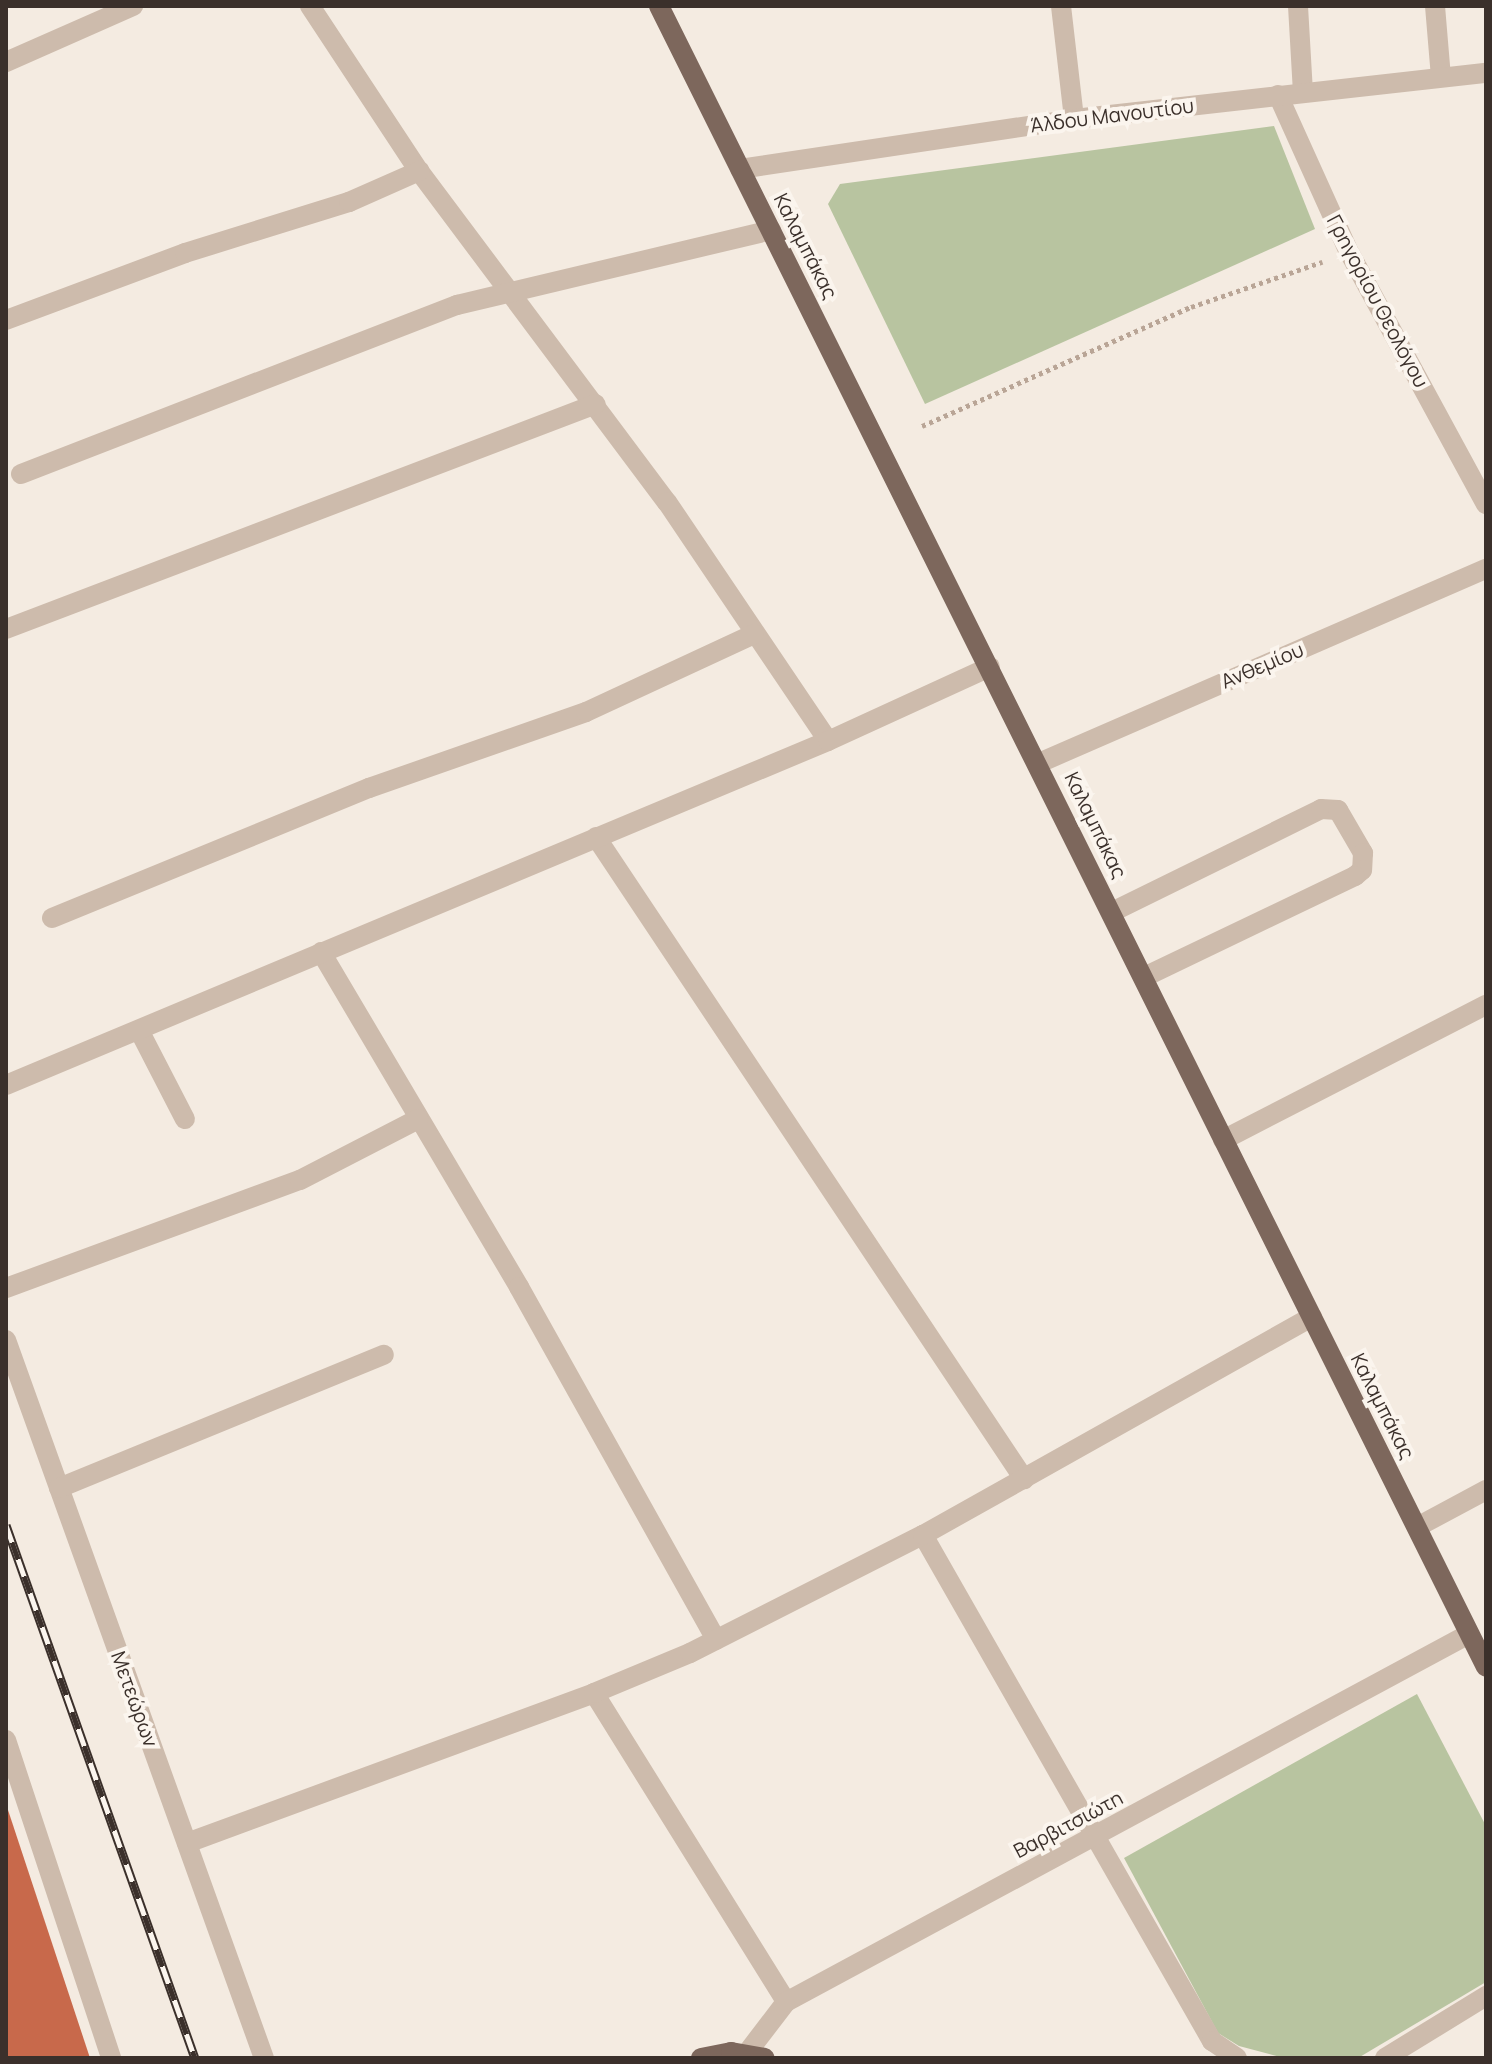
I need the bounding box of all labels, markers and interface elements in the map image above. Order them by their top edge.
street label: Άλδου Μανουτίου [1029,93,1195,137]
street label: Καλαμπάκας [769,189,843,303]
street label: Γρηγορίου Θεολόγου [1322,211,1434,391]
street label: Ανθεμίου [1217,637,1307,693]
street label: Καλαμπάκας [1060,768,1132,882]
street label: Καλαμπάκας [1346,1349,1420,1463]
street label: Μετεώρων [107,1648,163,1750]
street label: Βαρβιτσιώτη [1009,1785,1127,1863]

